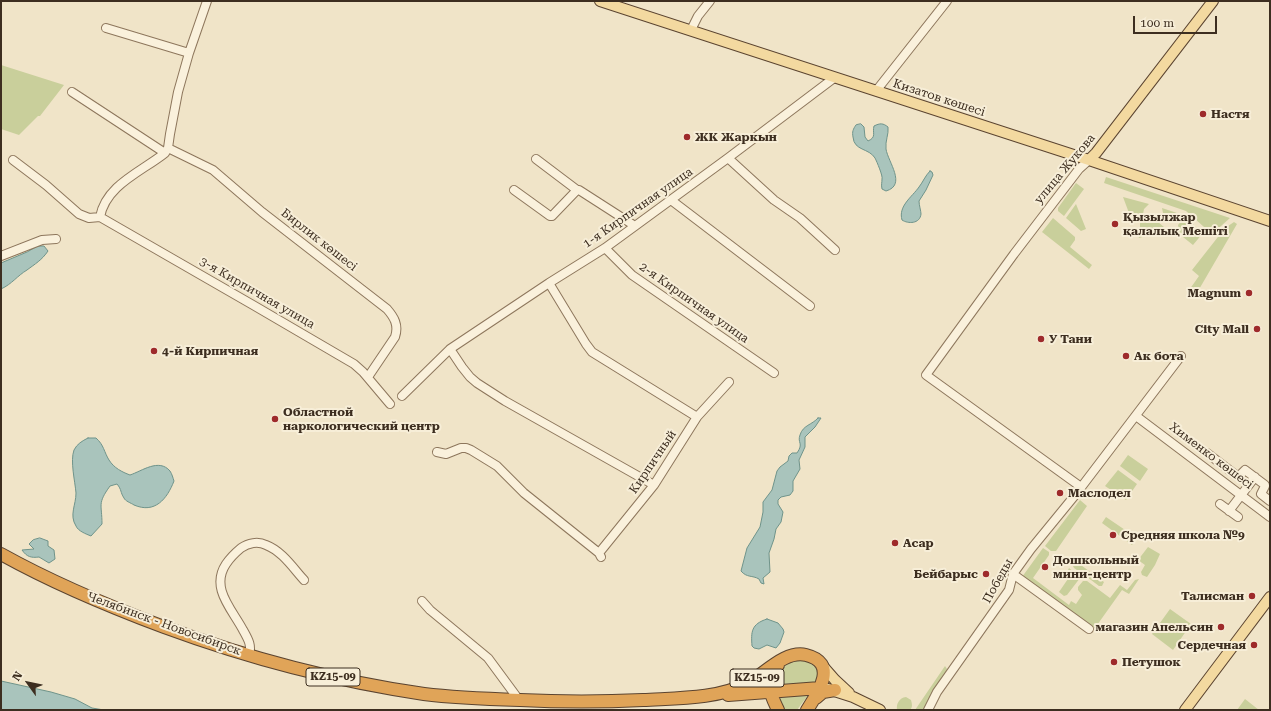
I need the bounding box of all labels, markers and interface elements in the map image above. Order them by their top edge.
scale bar [1135,8,1219,34]
text: 100 m [1140,16,1174,30]
street label: Кизатов көшесі [891,76,987,120]
place label: Настя [1211,107,1250,121]
marker: Настя [1198,109,1208,119]
place label: ЖК Жаркын [695,130,777,144]
street label: улица Жукова [1032,131,1098,207]
marker: ЖК Жаркын [682,132,692,142]
street label: 1-я Кирпичная улица [580,165,696,251]
street label: Бирлик көшесі [278,206,360,274]
place label: Қызылжар қалалық Мешіті [1123,210,1228,238]
marker: Қызылжар қалалық Мешіті [1110,219,1120,229]
street label: 3-я Кирпичная улица [197,254,317,332]
street label: 2-я Кирпичная улица [636,260,752,346]
place label: Magnum [1187,286,1241,300]
marker: Magnum [1244,288,1254,298]
place label: City Mall [1195,322,1249,336]
marker: City Mall [1252,324,1262,334]
place label: У Тани [1049,332,1092,346]
marker: У Тани [1036,334,1046,344]
place label: 4-й Кирпичная [162,344,258,358]
marker: 4-й Кирпичная [149,346,159,356]
place label: Ак бота [1134,349,1184,363]
marker: Ак бота [1121,351,1131,361]
place label: Областной наркологический центр [283,405,440,433]
marker: Областной наркологический центр [270,414,280,424]
street label: Хименко көшесі [1166,420,1256,492]
street label: Кирпичный [626,428,680,496]
place label: Маслодел [1068,486,1131,500]
marker: Маслодел [1055,488,1065,498]
place label: Средняя школа №9 [1121,528,1245,542]
marker: Средняя школа №9 [1108,530,1118,540]
place label: Асар [903,536,934,550]
marker: Асар [890,538,900,548]
place label: Дошкольный мини-центр [1053,553,1139,581]
street label: Победы [980,556,1016,606]
marker: Дошкольный мини-центр [1040,562,1050,572]
place label: Бейбарыс [914,567,978,581]
marker: Бейбарыс [981,569,991,579]
street label: Челябинск - Новосибирск [85,589,243,659]
place label: Талисман [1181,589,1244,603]
marker: Талисман [1247,591,1257,601]
place label: магазин Апельсин [1096,620,1213,634]
marker: магазин Апельсин [1216,622,1226,632]
place label: Сердечная [1177,638,1246,652]
marker: Сердечная [1249,640,1259,650]
place label: Петушок [1122,655,1181,669]
marker: Петушок [1109,657,1119,667]
north arrow [8,663,48,703]
road number: KZ15-09 [306,668,360,686]
text: N [10,669,25,683]
road number: KZ15-09 [730,669,784,687]

